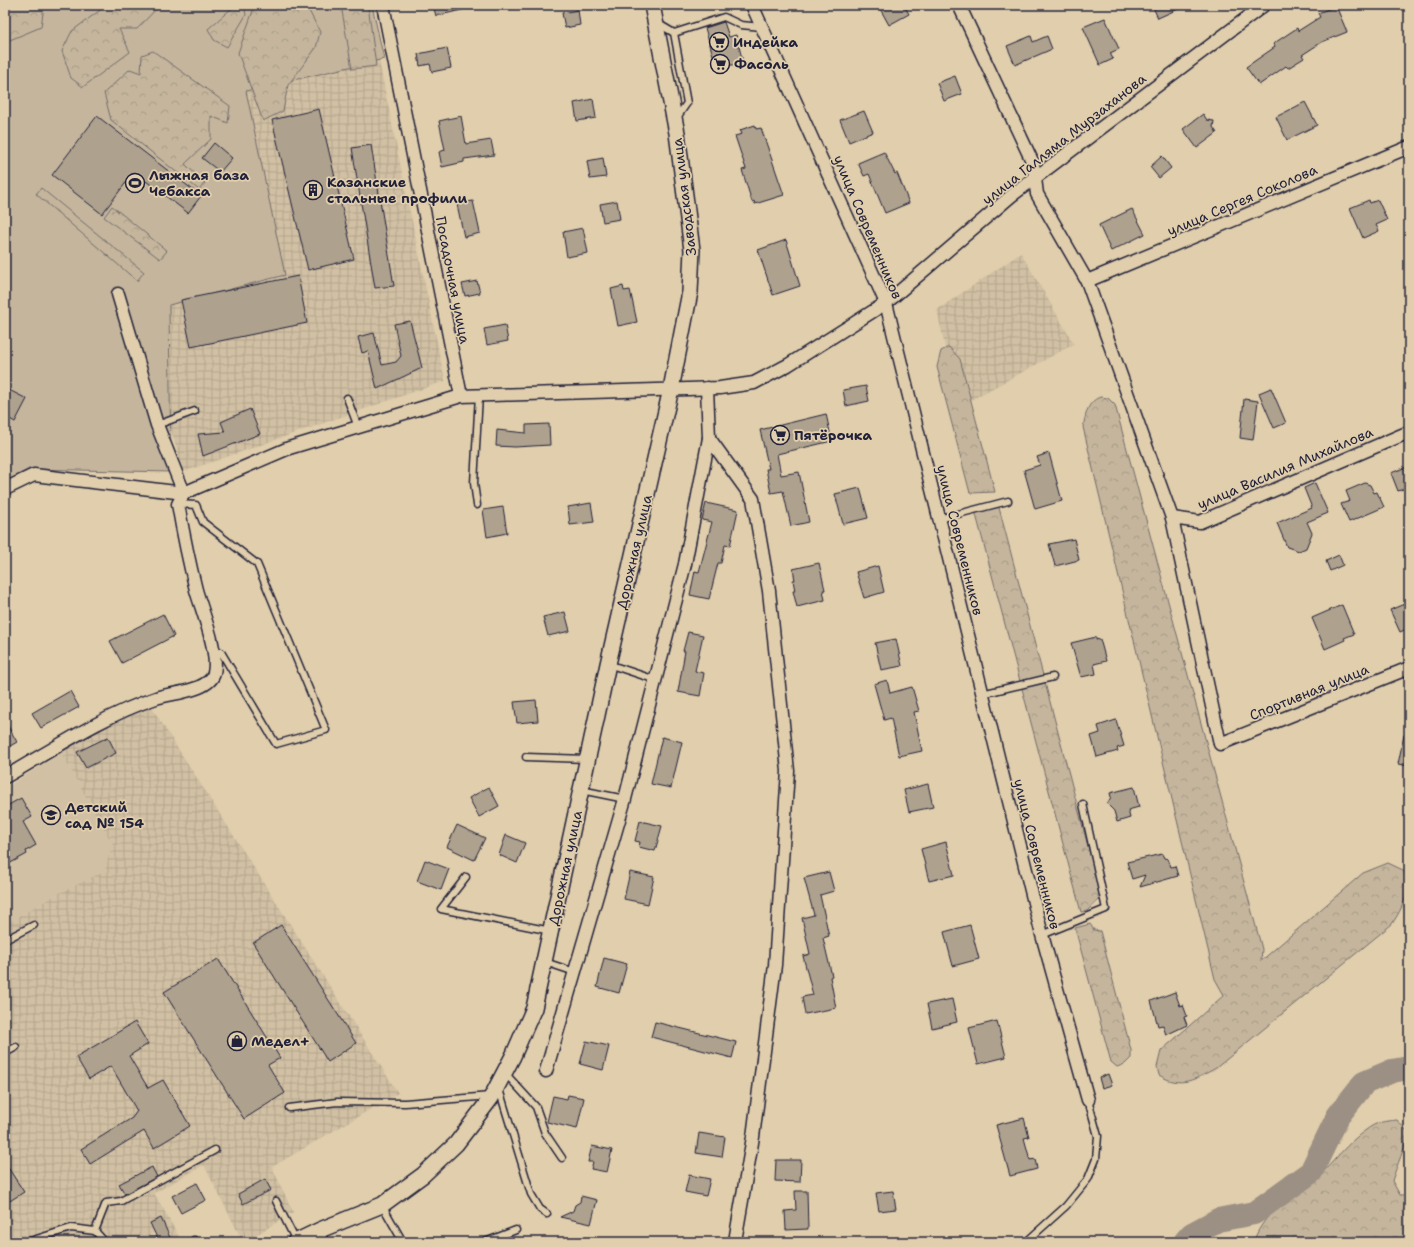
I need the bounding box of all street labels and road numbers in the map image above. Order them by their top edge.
street label: улица Галляма Мурзаханова [978,69,1150,209]
street label: Заводская улица [668,137,700,257]
street label: улица Современников [830,152,906,302]
street label: улица Сергея Соколова [1164,160,1320,240]
street label: Посадочная улица [432,215,474,346]
street label: улица Василия Михайлова [1194,423,1376,513]
street label: улица Современников [933,463,987,617]
street label: Дорожная улица [612,493,656,611]
street label: Спортивная улица [1247,660,1372,724]
street label: улица Современников [1010,777,1064,931]
street label: Дорожная улица [544,809,586,927]

